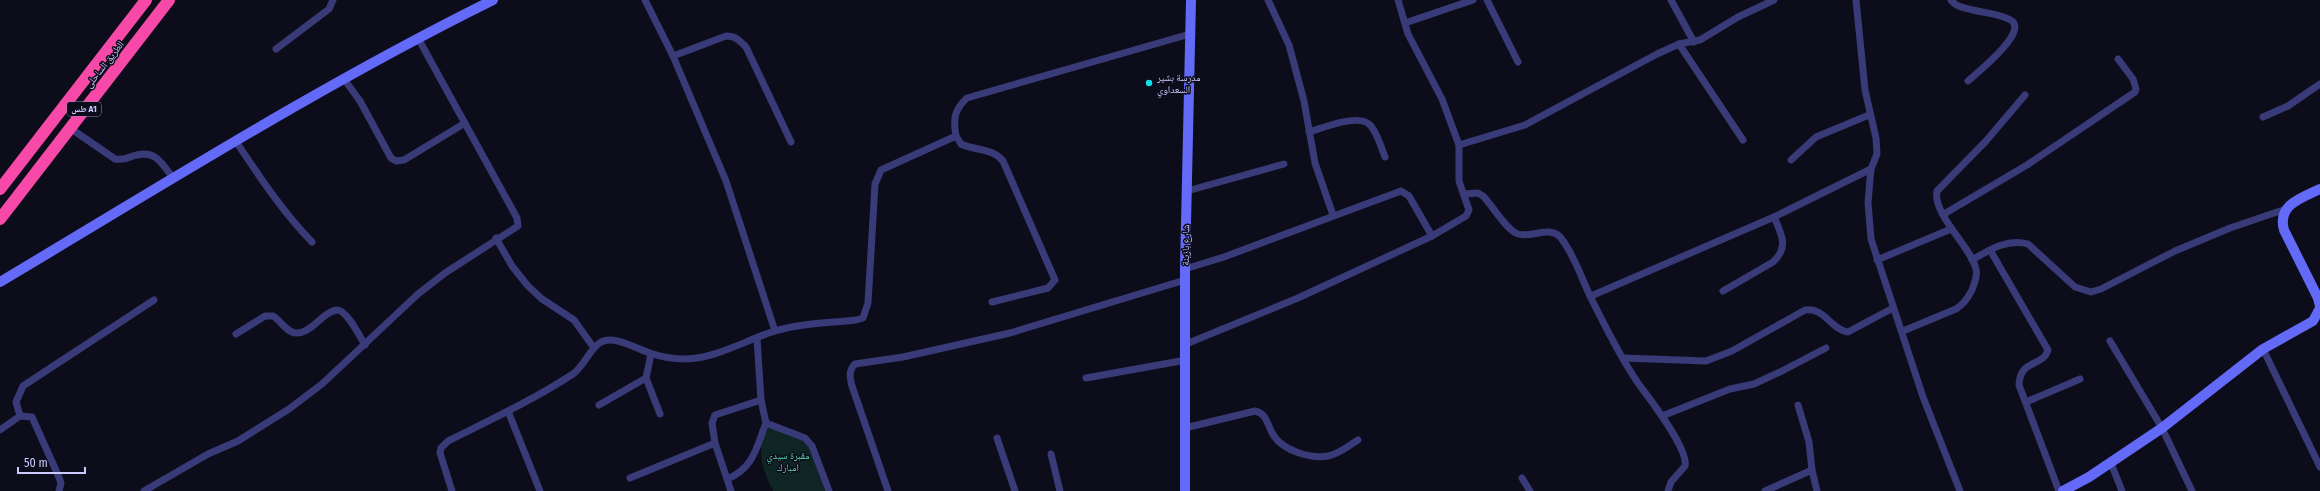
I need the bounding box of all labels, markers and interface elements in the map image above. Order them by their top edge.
street label: الطريق الساحلى [83,39,127,91]
place label: مدرسة بشير السعداوي [1156,72,1201,98]
marker: مدرسة بشير السعداوي [1144,78,1154,88]
road number: طس A1 [67,102,101,116]
street label: شارع بازينة [1180,224,1192,266]
scale bar [18,449,85,475]
park label: مقبرة سيدي امبارك [767,450,810,474]
text: 50 m [24,456,48,470]

